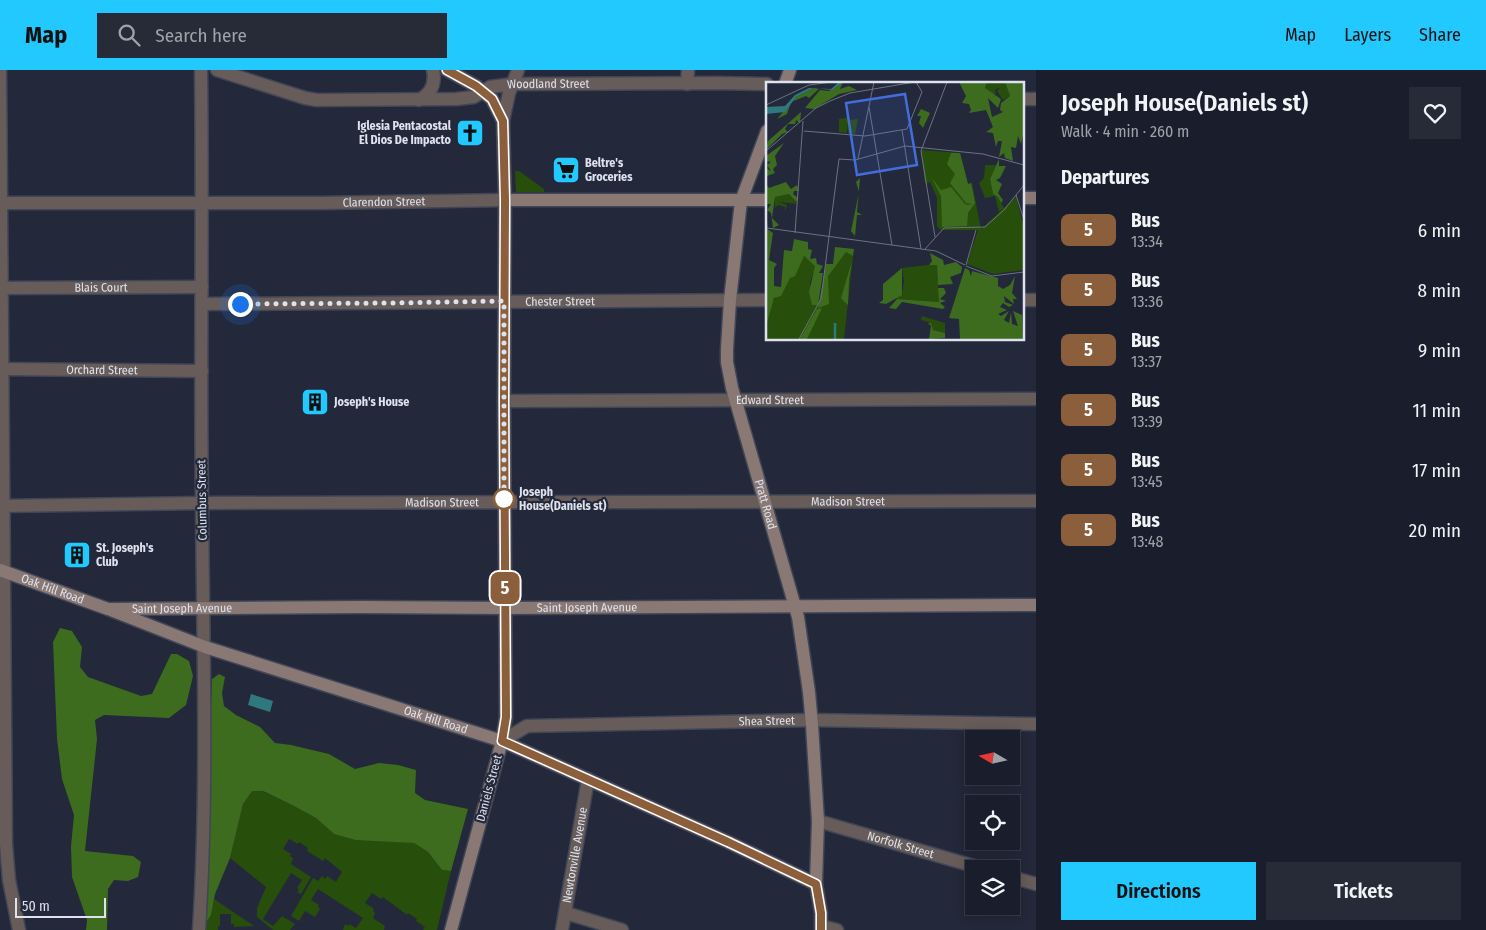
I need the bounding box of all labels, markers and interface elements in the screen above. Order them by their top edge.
search box [97,13,447,58]
text: Map [25,21,67,49]
icon: search [115,21,143,49]
text: Search here [155,24,247,47]
text: Map [1285,24,1316,46]
text: Layers [1344,24,1391,46]
text: Share [1419,24,1461,46]
street label: Woodland Street [506,77,589,92]
inset map [766,82,1024,340]
button: heart [1409,87,1461,139]
text: Joseph House(Daniels st) [1061,89,1308,117]
church icon: Iglesia Pentacostal El Dios De Impacto [455,118,485,148]
place label: Iglesia Pentacostal El Dios De Impacto [357,119,452,147]
text: Walk · 4 min · 260 m [1061,122,1189,141]
supermarket icon: Beltre's Groceries [551,155,581,185]
place label: Beltre's Groceries [585,156,633,184]
text: Departures [1061,166,1149,189]
street label: Clarendon Street [343,194,425,210]
text: Bus [1131,209,1160,232]
text: 5 [1084,219,1093,241]
text: 6 min [1418,219,1461,242]
text: 13:34 [1131,232,1163,251]
text: Bus [1131,269,1160,292]
text: 5 [1084,279,1093,301]
text: 8 min [1418,279,1461,302]
street label: Blais Court [74,280,128,295]
your location [228,292,253,317]
text: 13:36 [1131,292,1163,311]
street label: Chester Street [525,294,595,309]
text: Bus [1131,329,1160,352]
text: 5 [1084,339,1093,361]
text: 9 min [1418,339,1461,362]
text: 13:37 [1131,352,1162,371]
street label: Orchard Street [66,363,138,377]
building icon: Joseph's House [300,387,330,417]
text: Bus [1131,389,1160,412]
street label: Edward Street [736,393,804,407]
place label: Joseph's House [333,395,409,409]
text: 5 [1084,399,1093,421]
text: 11 min [1413,399,1461,422]
text: 13:39 [1131,412,1163,431]
text: Bus [1131,449,1160,472]
street label: Columbus Street [194,459,210,541]
text: 5 [1084,459,1093,481]
text: 17 min [1412,459,1461,482]
text: 13:45 [1131,472,1163,491]
street label: Pratt Road [752,478,779,531]
place label: Joseph House(Daniels st) [518,485,607,513]
marker: Joseph House(Daniels st) [493,488,515,510]
street label: Madison Street [811,494,885,509]
street label: Madison Street [405,495,479,510]
text: Bus [1131,509,1160,532]
text: 5 [1084,519,1093,541]
text: 20 min [1409,519,1461,542]
text: 13:48 [1131,532,1164,551]
building icon: St. Joseph's Club [62,540,92,570]
place label: St. Joseph's Club [96,541,154,569]
street label: Oak Hill Road [19,571,86,607]
line badge: 5 [489,572,521,604]
text: 5 [501,577,509,599]
street label: Saint Joseph Avenue [537,600,637,615]
street label: Saint Joseph Avenue [132,601,232,616]
street label: Oak Hill Road [402,703,469,737]
street label: Shea Street [738,713,795,729]
north arrow [965,730,1020,785]
map controls [965,730,1020,915]
street label: Daniels Street [473,753,505,823]
button: locate [965,795,1020,850]
street label: Newtonville Avenue [560,806,590,904]
street label: Norfolk Street [866,829,936,861]
button: layers [965,860,1020,915]
button: Directions [1061,862,1256,920]
button: Tickets [1266,862,1461,920]
scale bar [15,895,106,918]
text: 50 m [22,898,50,915]

